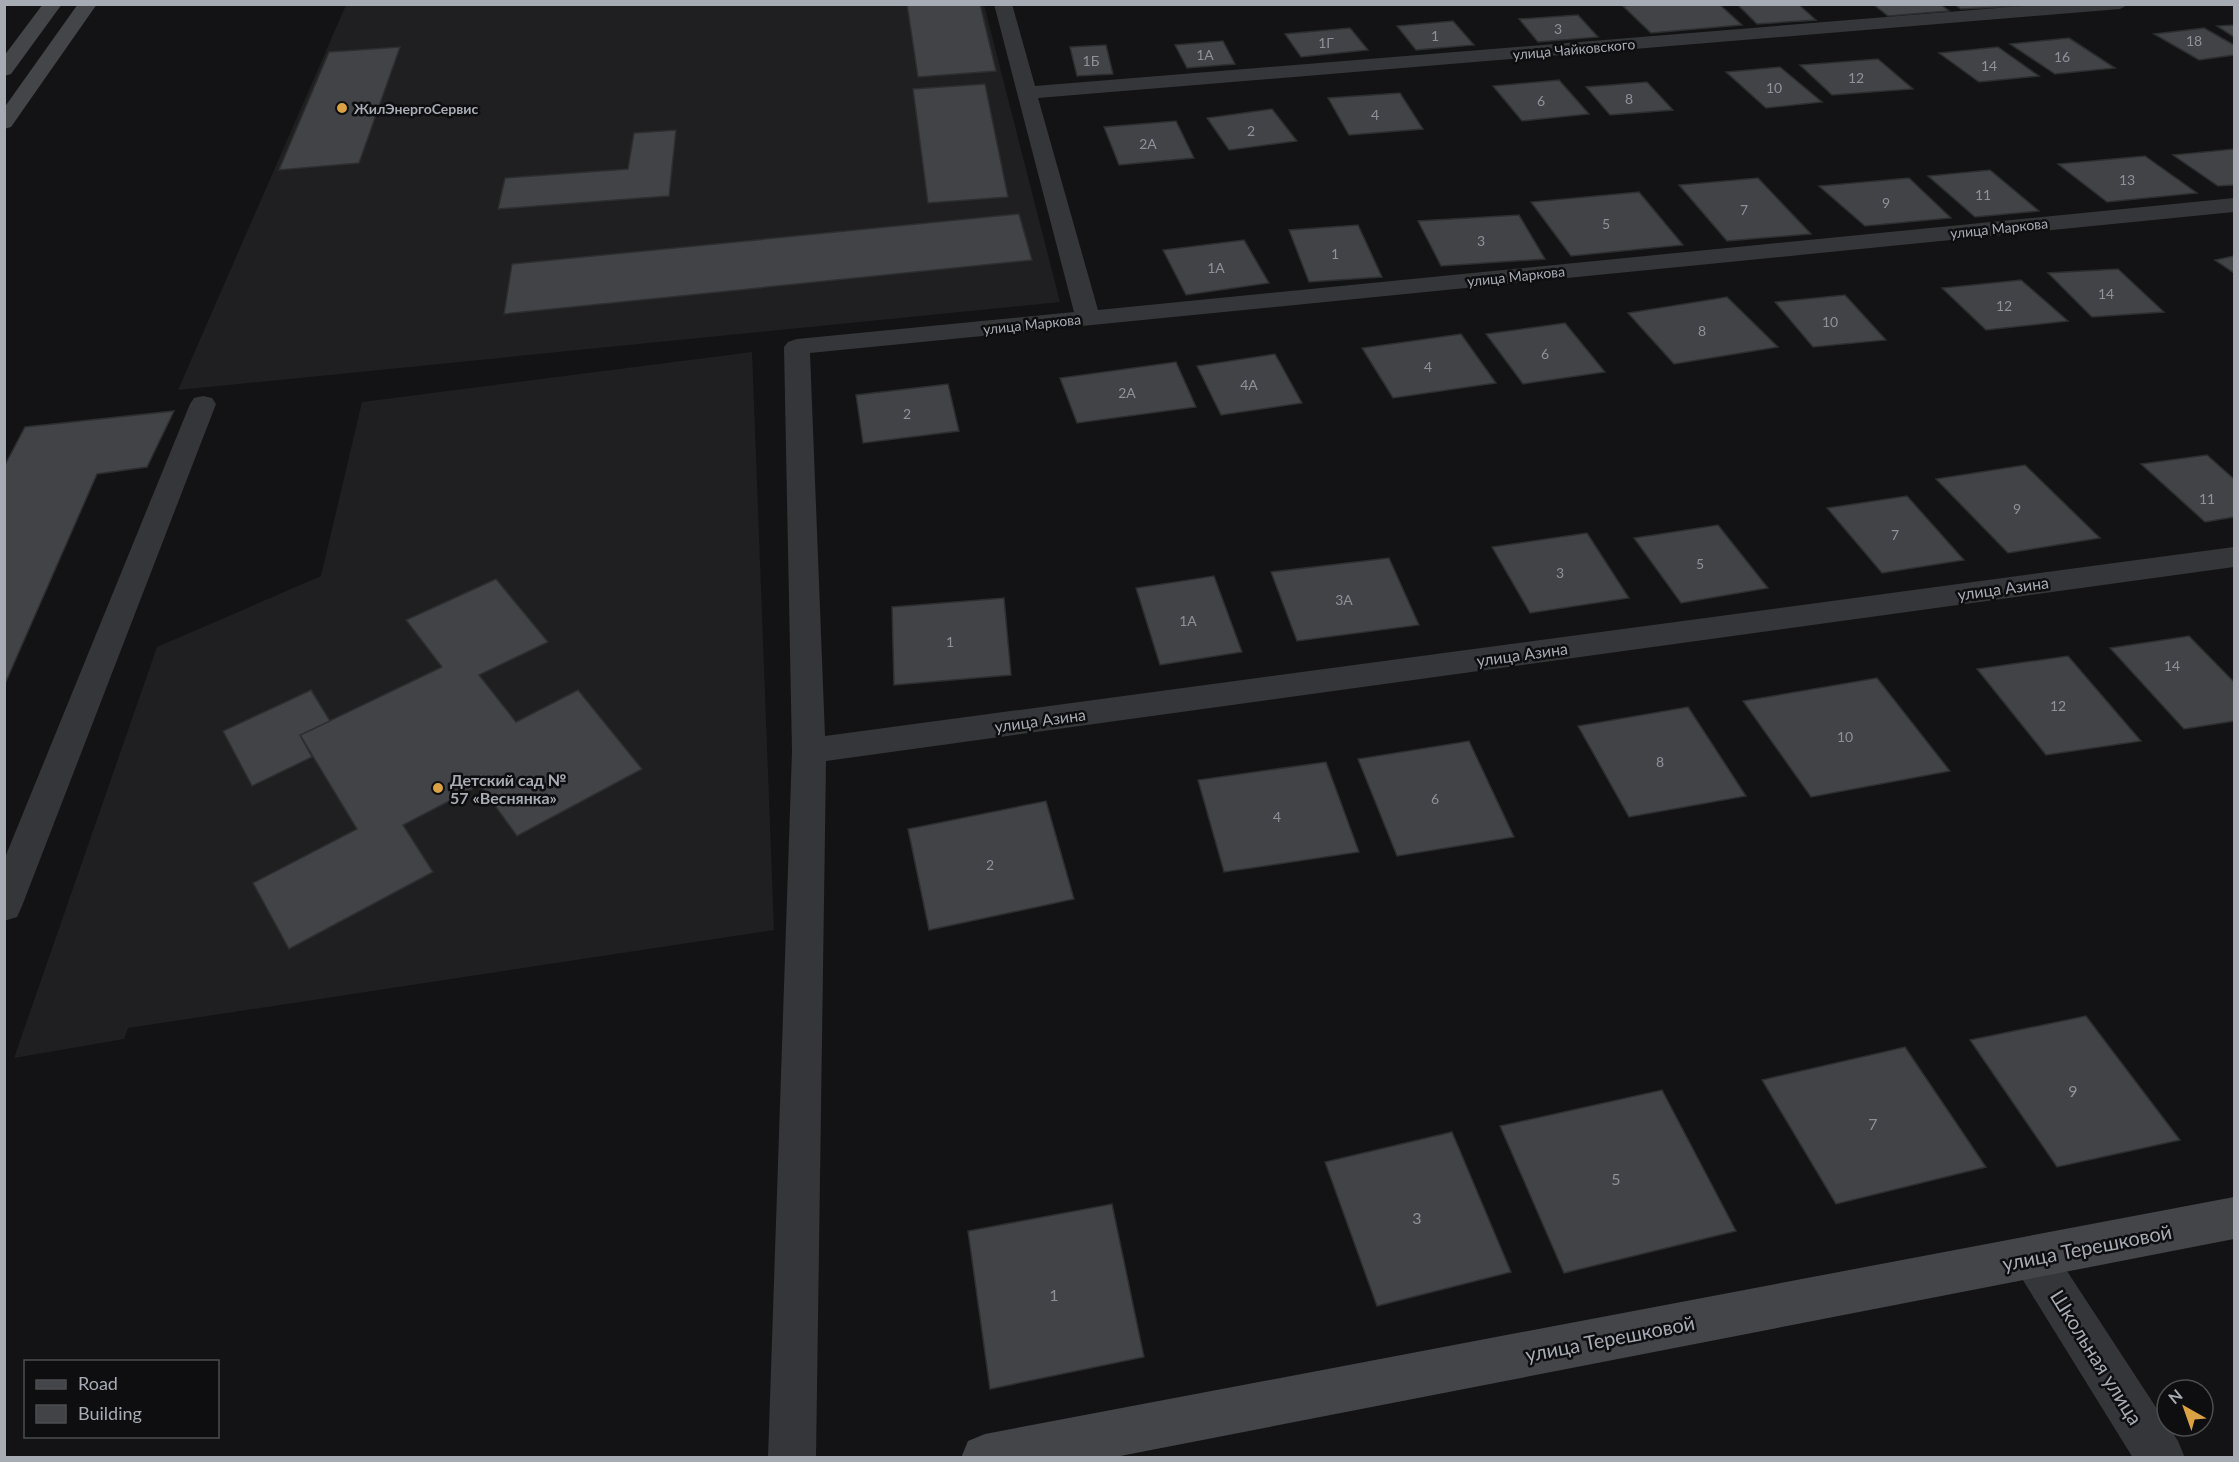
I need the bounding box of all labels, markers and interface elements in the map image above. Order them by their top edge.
house number: 3 [1554,20,1562,37]
house number: 1 [1431,27,1439,44]
house number: 18 [2186,32,2202,49]
house number: 1Г [1318,34,1334,51]
street label: улица Чайковского [1512,35,1636,63]
house number: 1А [1196,46,1214,63]
house number: 16 [2054,48,2070,65]
house number: 1Б [1083,52,1100,69]
house number: 14 [1981,57,1997,74]
house number: 12 [1848,69,1864,86]
house number: 10 [1766,79,1782,96]
house number: 8 [1625,90,1633,107]
house number: 6 [1537,92,1545,109]
place label: ЖилЭнергоСервис [354,100,478,117]
marker: ЖилЭнергоСервис [335,101,349,115]
house number: 4 [1371,106,1379,123]
house number: 2 [1247,122,1255,139]
house number: 2А [1139,135,1157,152]
house number: 13 [2119,171,2135,188]
house number: 11 [1975,186,1991,203]
house number: 9 [1882,194,1890,211]
house number: 7 [1740,201,1748,218]
street label: улица Маркова [1949,214,2049,242]
house number: 5 [1602,215,1610,232]
house number: 3 [1477,232,1485,249]
house number: 1 [1331,245,1339,262]
house number: 1А [1207,259,1225,276]
street label: улица Маркова [1466,262,1566,290]
house number: 14 [2098,285,2114,302]
house number: 12 [1996,297,2012,314]
street label: улица Маркова [982,310,1082,338]
house number: 10 [1822,313,1838,330]
house number: 8 [1698,322,1706,339]
house number: 6 [1541,345,1549,362]
house number: 4 [1424,358,1432,375]
house number: 4А [1240,376,1258,393]
house number: 2А [1118,384,1136,401]
house number: 2 [903,405,911,422]
house number: 11 [2199,490,2215,507]
house number: 9 [2013,500,2021,517]
house number: 7 [1891,526,1899,543]
house number: 5 [1696,555,1704,572]
house number: 3 [1556,564,1564,581]
street label: улица Азина [1956,572,2050,604]
house number: 3А [1335,591,1353,608]
house number: 1А [1179,612,1197,629]
house number: 1 [946,633,954,650]
street label: улица Азина [1475,638,1569,670]
house number: 14 [2164,657,2180,674]
house number: 12 [2050,697,2066,714]
street label: улица Азина [993,704,1087,736]
house number: 10 [1837,728,1853,745]
house number: 8 [1656,753,1664,770]
place label: Детский сад № 57 «Веснянка» [450,770,567,807]
marker: Детский сад № 57 «Веснянка» [431,781,445,795]
house number: 6 [1431,790,1439,807]
house number: 4 [1273,808,1281,825]
house number: 2 [986,856,994,873]
house number: 9 [2068,1081,2078,1100]
house number: 7 [1868,1114,1878,1133]
house number: 5 [1611,1169,1621,1188]
house number: 3 [1412,1208,1422,1227]
street label: улица Терешковой [2000,1219,2174,1275]
house number: 1 [1049,1285,1059,1304]
street label: Школьная улица [2046,1285,2148,1429]
street label: улица Терешковой [1523,1310,1697,1366]
legend [24,1360,219,1438]
text: Road [78,1372,118,1394]
north arrow [2155,1378,2215,1438]
text: N [2164,1385,2186,1407]
text: Building [78,1402,142,1424]

